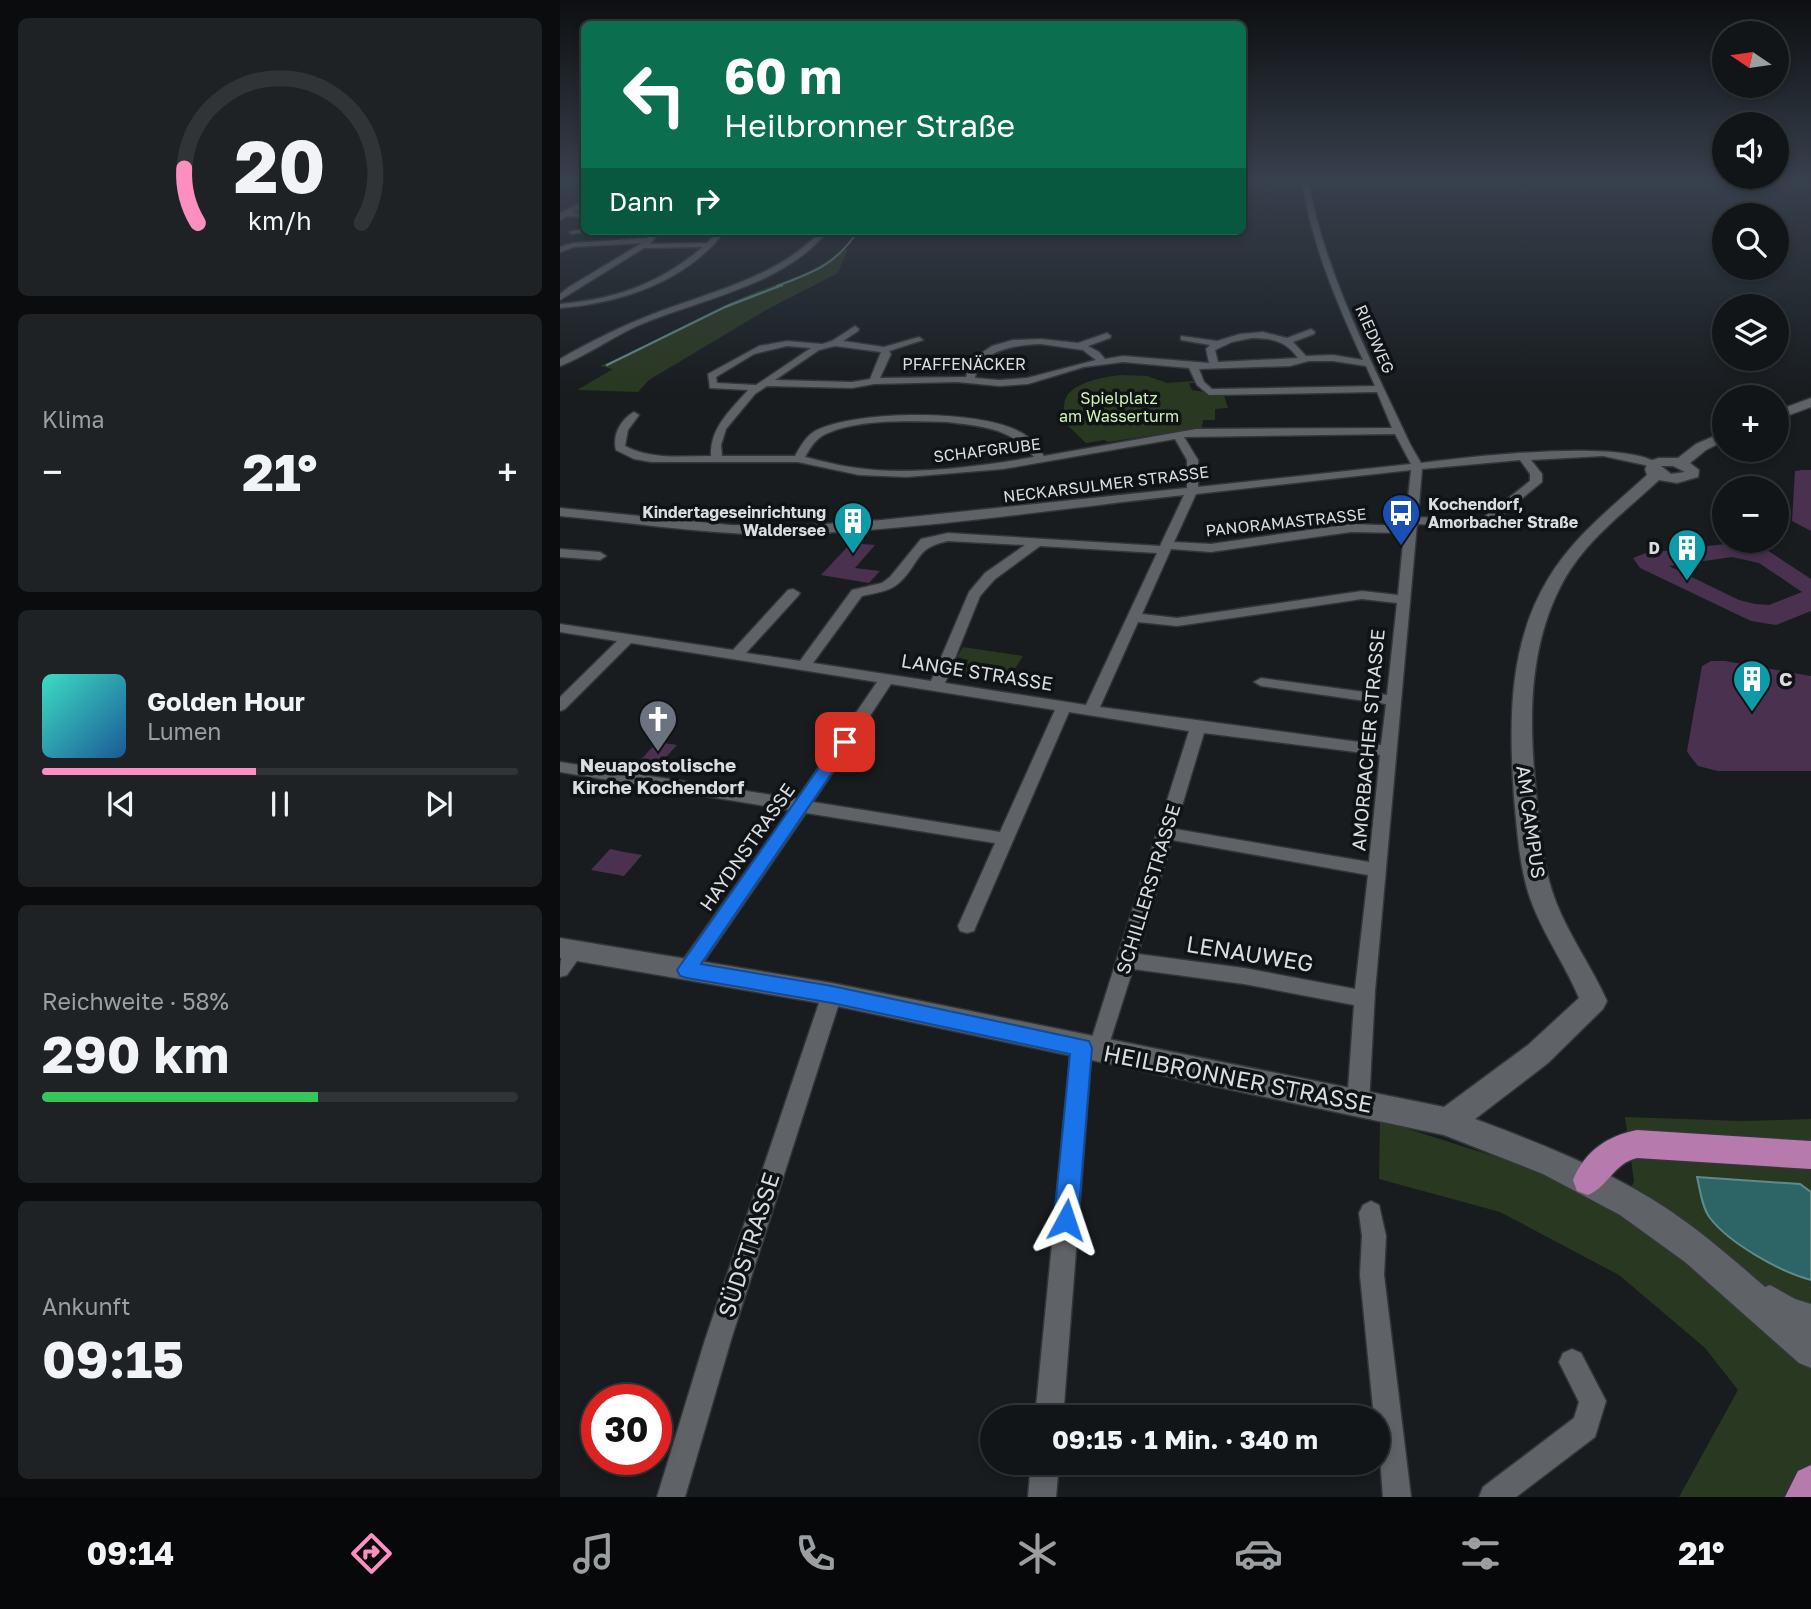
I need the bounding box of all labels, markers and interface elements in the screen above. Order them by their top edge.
north arrow [1712,21,1788,98]
map controls [1712,21,1789,553]
text: 60 m [724,46,842,105]
icon: left [609,49,700,140]
text: Heilbronner Straße [724,106,1015,144]
button: sound [1712,112,1789,189]
text: 20 [234,122,326,209]
icon: right [688,182,726,220]
text: Dann [609,186,674,217]
button: search [1712,203,1789,280]
text: km/h [248,205,312,236]
button: layers [1712,294,1789,371]
street label: RIEDWEG [1351,302,1399,376]
street label: PFAFFENÄCKER [902,354,1026,374]
button: + [1712,385,1789,462]
park label: Spielplatz am Wasserturm [1059,388,1179,426]
text: Klima [42,405,105,433]
street label: SCHAFGRUBE [932,434,1042,466]
text: 21° [242,440,318,502]
text: − [42,449,63,494]
text: + [497,449,518,494]
street label: NECKARSULMER STRASSE [1002,461,1210,507]
button: − [1712,476,1789,553]
bus stop icon: Kochendorf, Amorbacher Straße [1380,492,1422,547]
place label: Kochendorf, Amorbacher Straße [1428,494,1578,532]
building icon: Kindertageseinrichtung Waldersee [832,500,874,555]
place label: Kindertageseinrichtung Waldersee [642,502,826,540]
street label: PANORAMASTRASSE [1205,504,1367,540]
building icon: D [1666,527,1708,582]
place label: D [1649,538,1660,558]
street label: AMORBACHER STRASSE [1346,628,1389,852]
street label: LANGE STRASSE [900,648,1055,695]
building icon: C [1731,658,1773,713]
place label: C [1779,667,1793,690]
text: Golden Hour [147,686,305,717]
church icon: Neuapostolische Kirche Kochendorf [637,698,679,753]
pin [815,712,875,772]
text: Lumen [147,717,221,745]
icon: arrive [826,723,864,761]
place label: Neuapostolische Kirche Kochendorf [572,753,744,798]
street label: AM CAMPUS [1512,764,1551,880]
street label: HAYDNSTRASSE [694,779,799,915]
icon: previous [102,785,140,823]
icon: pause [261,785,299,823]
icon: next [420,785,458,823]
street label: SCHILLERSTRASSE [1111,801,1184,977]
street label: LENAUWEG [1185,929,1316,977]
text: Reichweite · 58% [42,987,229,1015]
text: 290 km [42,1022,229,1084]
street label: HEILBRONNER STRASSE [1101,1038,1375,1118]
street label: SÜDSTRASSE [711,1169,785,1321]
position arrow [1029,1183,1103,1257]
text: Ankunft [42,1292,130,1320]
text: 09:15 [42,1327,184,1389]
speed limit sign: 30 [581,1384,672,1475]
text: 09:15 · 1 Min. · 340 m [1052,1424,1318,1455]
icon: directions [347,1529,396,1578]
icon: music [569,1529,618,1578]
icon: phone [791,1529,840,1578]
icon: climate [1013,1529,1062,1578]
icon: car [1234,1529,1283,1578]
icon: filters [1456,1529,1505,1578]
text: 09:14 [86,1534,174,1572]
text: 21° [1678,1534,1725,1572]

